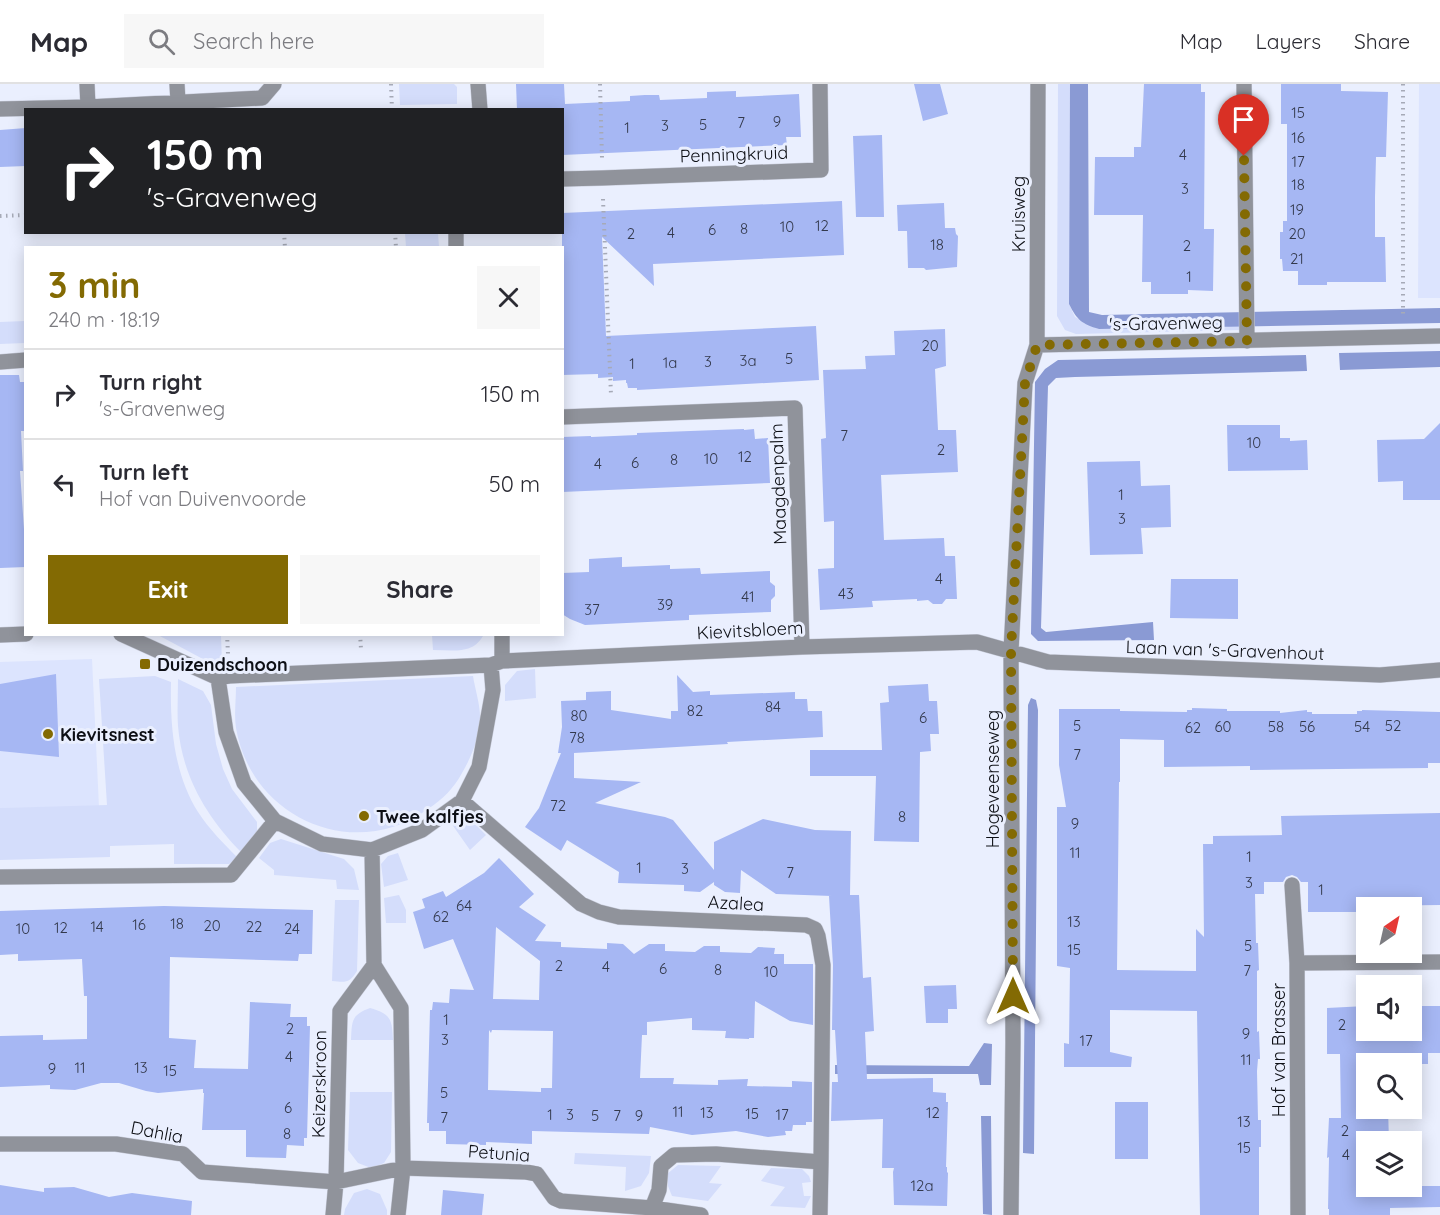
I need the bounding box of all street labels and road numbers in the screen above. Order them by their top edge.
street label: Penningkruid [679,141,789,167]
street label: Kruisweg [1007,176,1030,252]
street label: 's-Gravenweg [1109,311,1223,335]
street label: Maagdenpalm [764,423,792,545]
street label: Kievitsbloem [696,616,804,644]
street label: Laan van 's-Gravenhout [1125,635,1325,665]
street label: Hogeveenseweg [981,710,1004,848]
street label: Azalea [707,890,765,916]
street label: Hof van Brasser [1267,983,1290,1117]
street label: Keizerskroon [307,1030,331,1138]
street label: Dahlia [129,1116,185,1148]
street label: Petunia [467,1139,531,1167]

